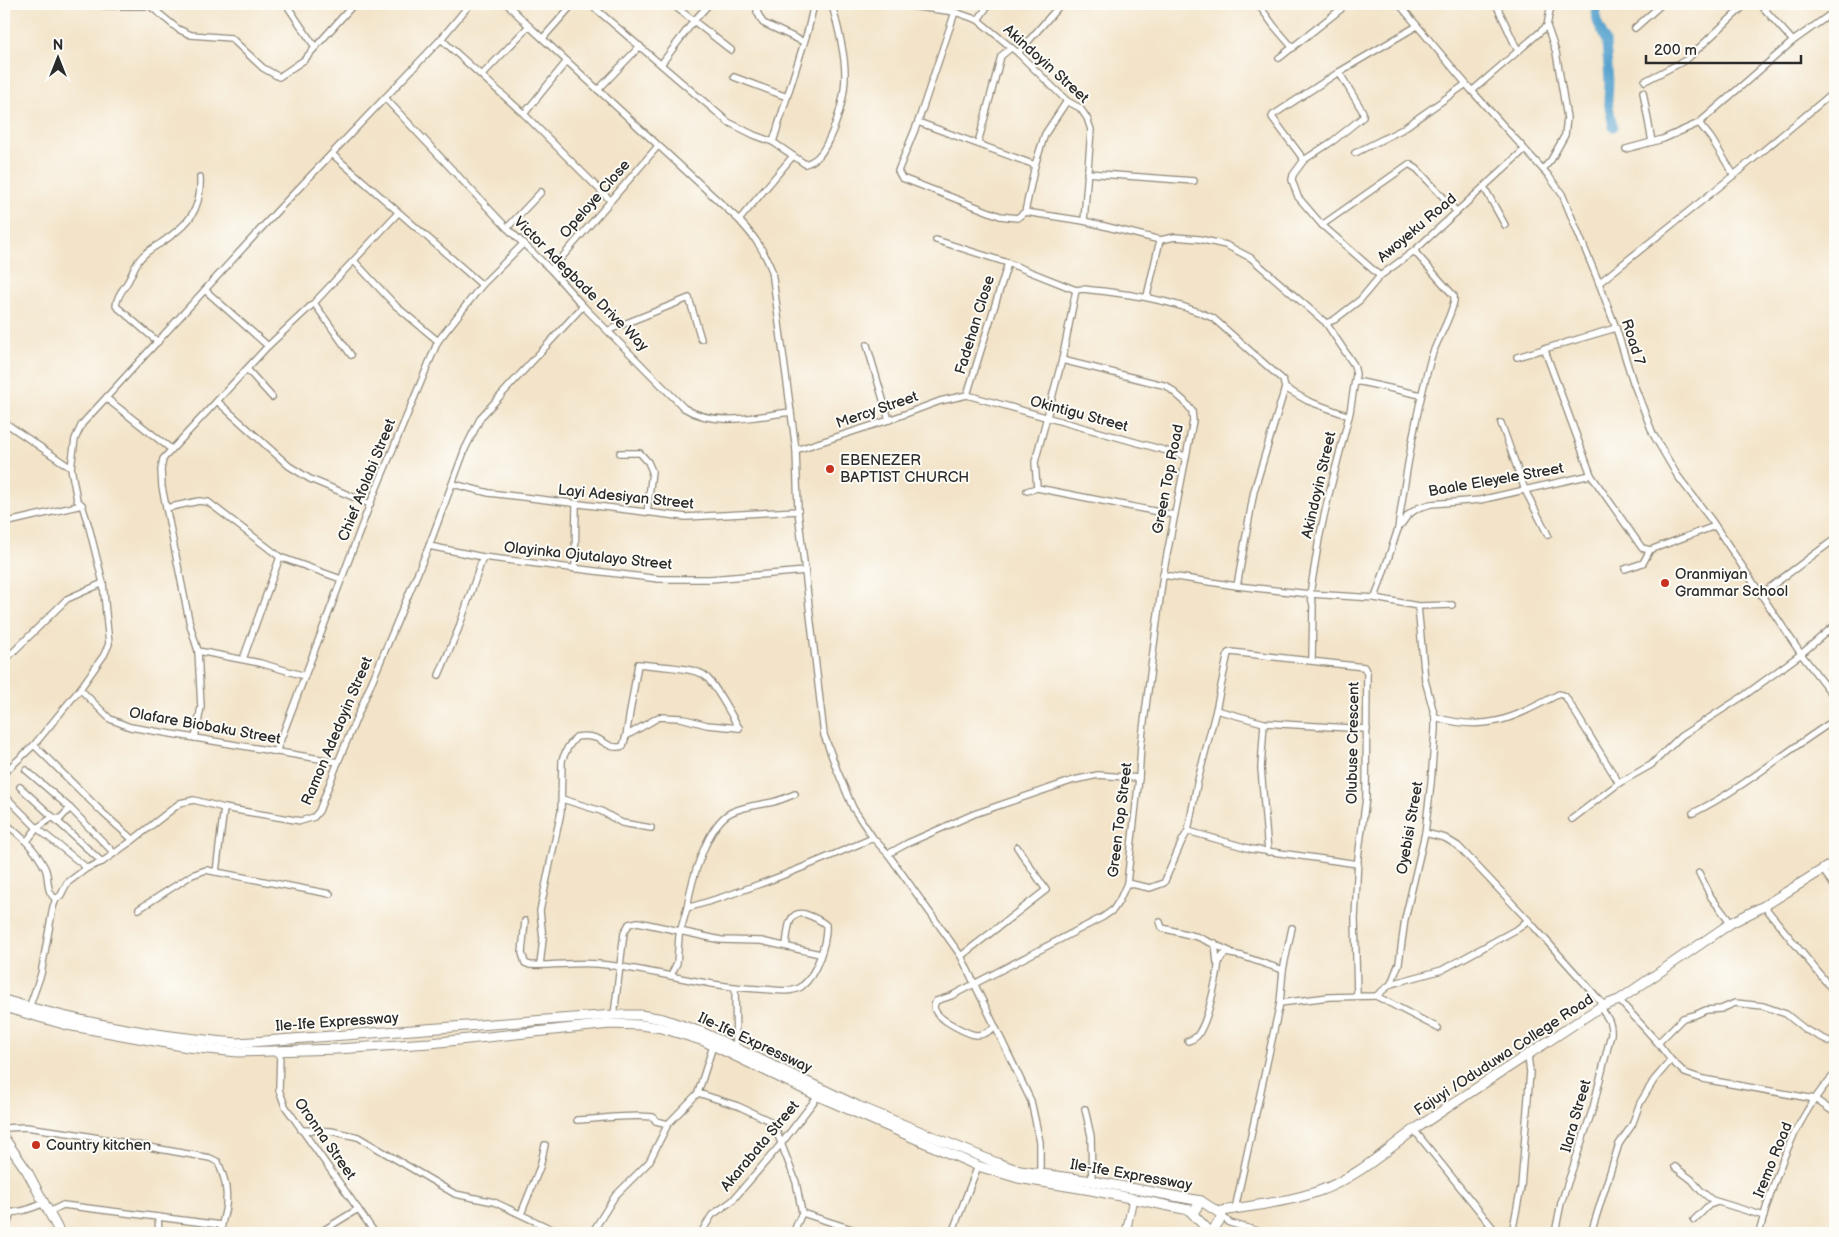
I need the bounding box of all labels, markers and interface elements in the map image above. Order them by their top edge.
street label: Akindoyin Street [999,20,1093,108]
north arrow [32,32,82,82]
scale bar [1646,32,1802,64]
text: N [53,37,63,54]
text: 200 m [1654,41,1697,60]
street label: Opeloye Close [556,156,634,242]
street label: Awoyeku Road [1373,189,1461,267]
street label: Victor Adegbade Drive Way [510,213,653,356]
street label: Fadehan Close [951,273,999,377]
street label: Road 7 [1617,317,1650,368]
street label: Mercy Street [833,387,921,433]
street label: Okintigu Street [1028,392,1131,436]
street label: Chief Afolabi Street [334,416,400,544]
street label: Green Top Road [1148,423,1188,535]
street label: Akindoyin Street [1297,429,1341,540]
place label: EBENEZER BAPTIST CHURCH [840,451,969,487]
street label: Baale Eleyele Street [1427,459,1566,501]
marker: EBENEZER BAPTIST CHURCH [824,463,836,475]
street label: Layi Adesiyan Street [557,480,695,514]
street label: Olayinka Ojutalayo Street [503,538,673,574]
place label: Oranmiyan Grammar School [1675,565,1788,601]
marker: Oranmiyan Grammar School [1659,577,1671,589]
street label: Ramon Adedoyin Street [297,653,377,808]
street label: Olubuse Crescent [1342,681,1364,804]
street label: Olafare Biobaku Street [128,703,283,749]
street label: Green Top Street [1104,761,1137,879]
street label: Oyebisi Street [1392,780,1428,876]
street label: Fajuyi /Oduduwa College Road [1411,990,1597,1120]
street label: Ile-Ife Expressway [275,1008,400,1036]
street label: Ile-Ife Expressway [695,1008,815,1078]
street label: Ilara Street [1557,1077,1596,1155]
street label: Oronna Street [290,1094,360,1184]
street label: Akarabata Street [716,1096,804,1195]
street label: Iremo Road [1749,1119,1797,1201]
place label: Country kitchen [46,1136,151,1155]
marker: Country kitchen [30,1139,42,1151]
street label: Ile-Ife Expressway [1068,1155,1194,1195]

